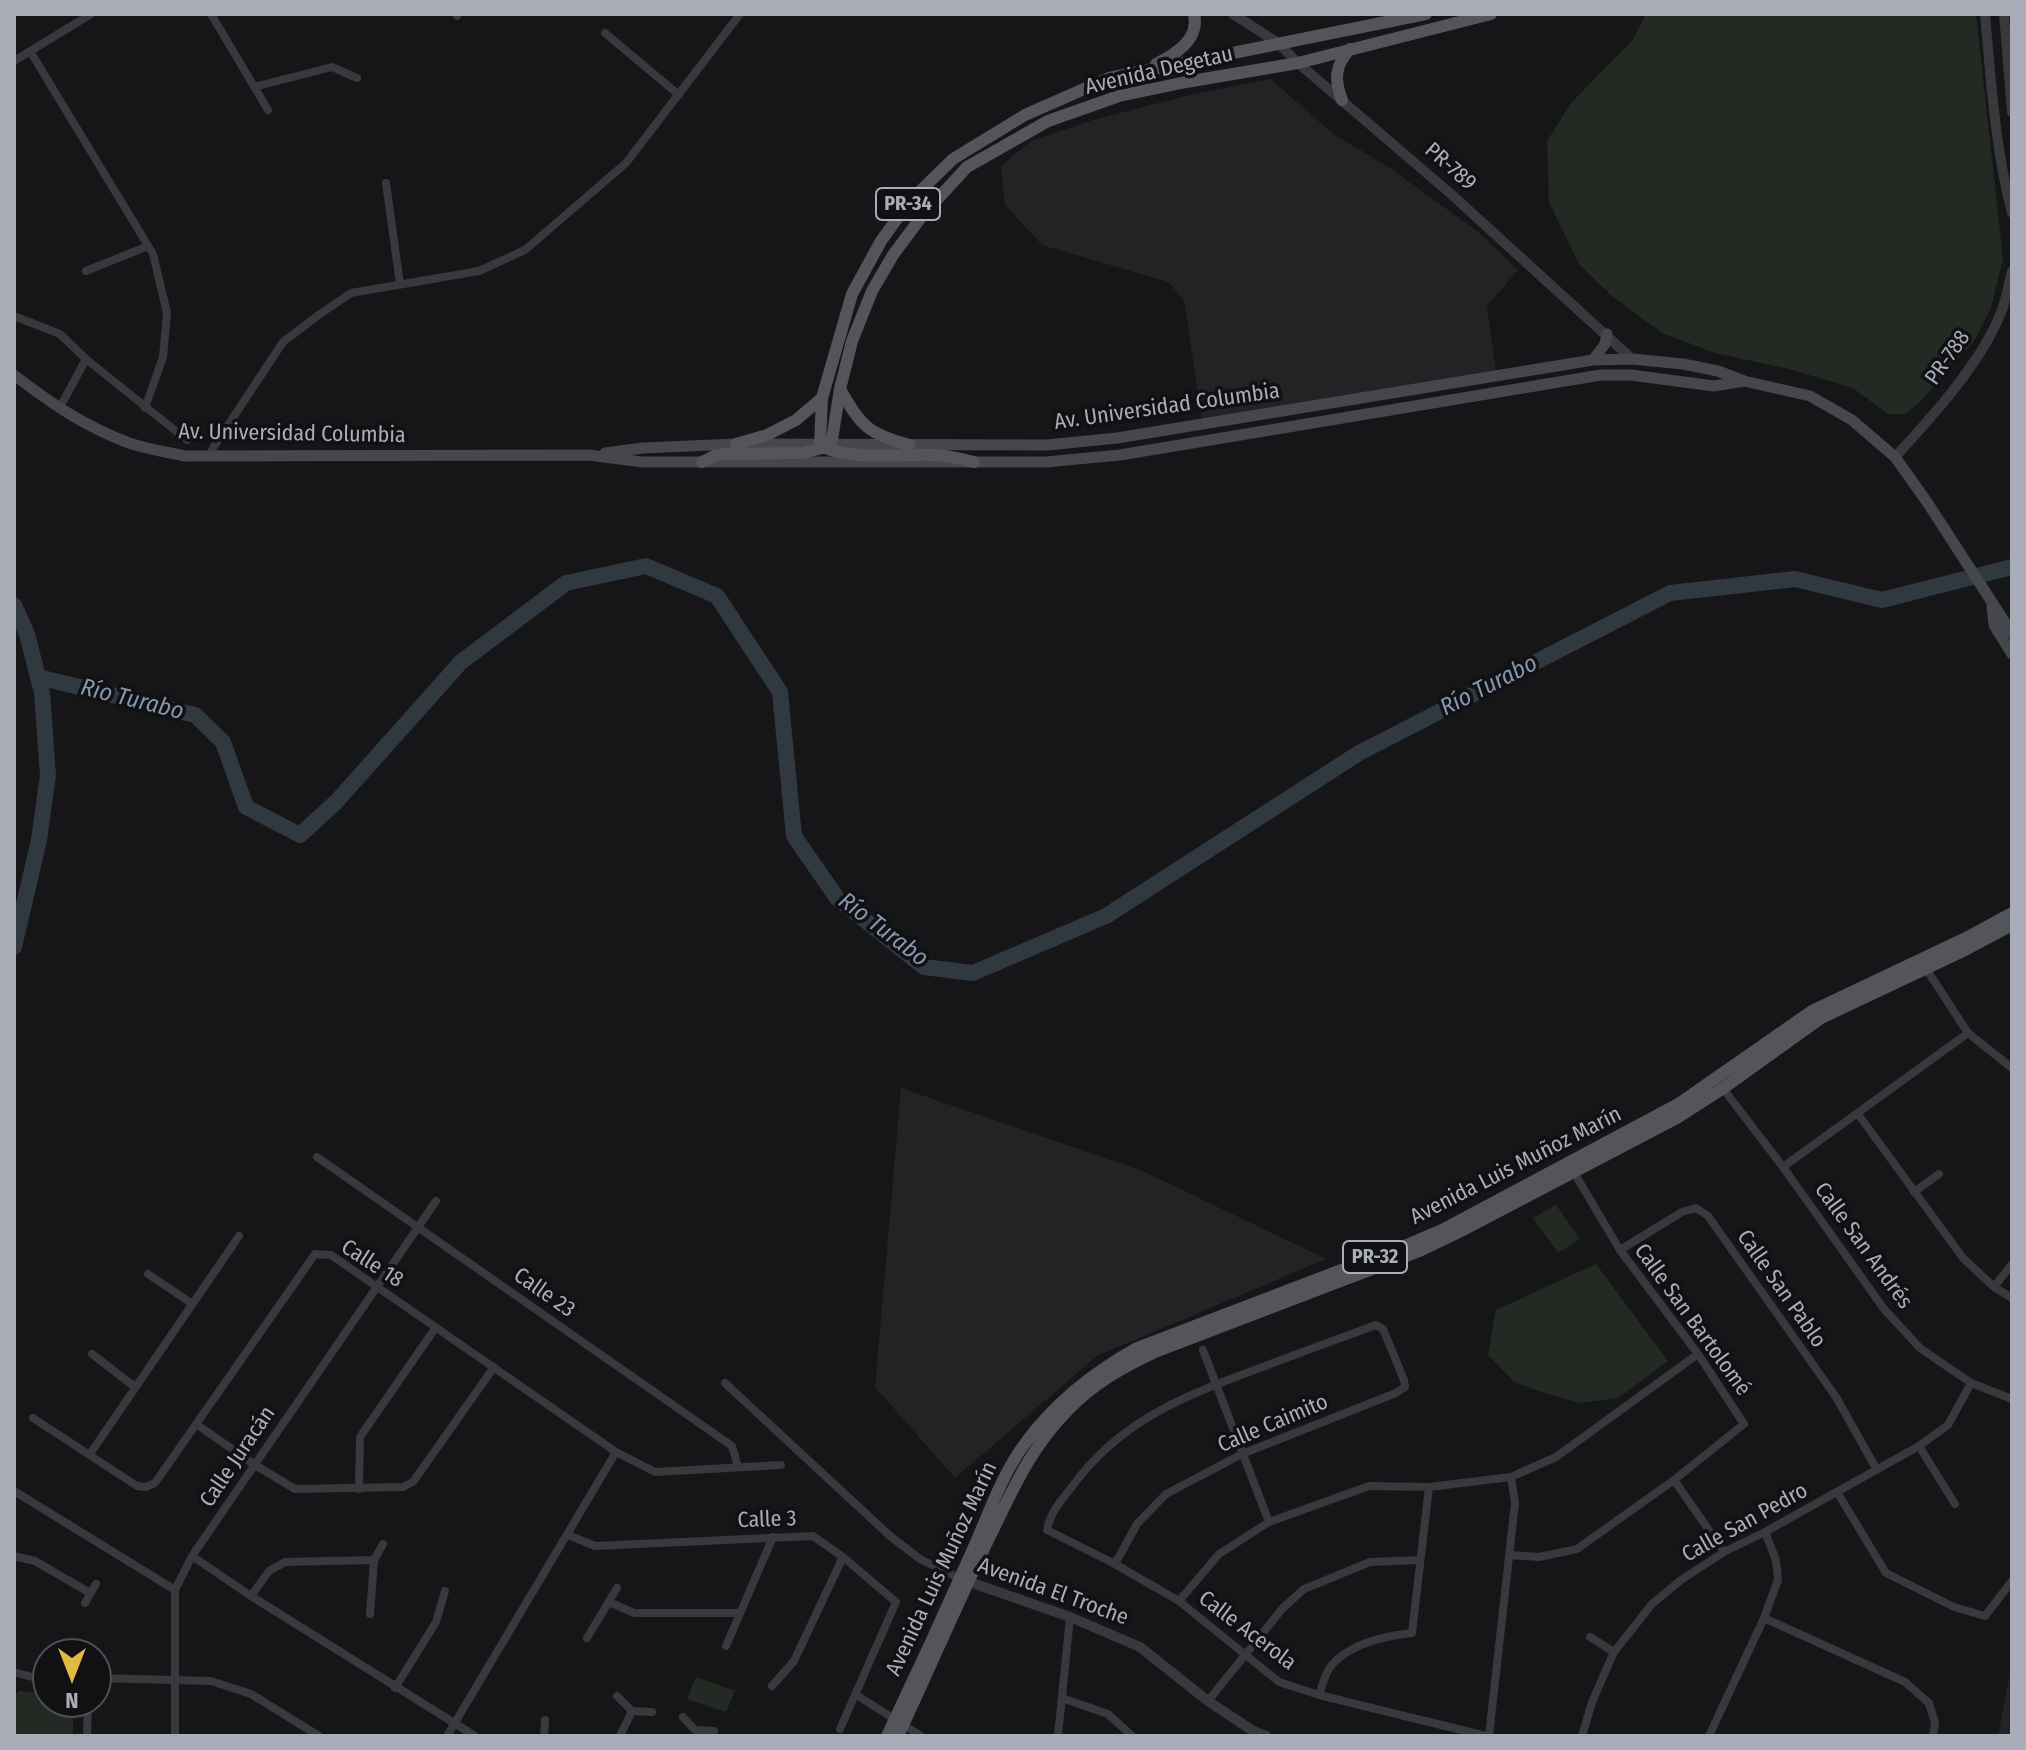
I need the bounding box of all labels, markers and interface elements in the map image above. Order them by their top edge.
street label: Avenida Degetau [1083,41,1235,101]
street label: PR-789 [1419,137,1481,197]
road number: PR-34 [876,188,940,220]
street label: PR-788 [1920,326,1976,390]
street label: Av. Universidad Columbia [1053,378,1281,436]
street label: Av. Universidad Columbia [178,419,406,449]
water label: Río Turabo [1436,649,1542,723]
water label: Río Turabo [78,673,186,727]
water label: Río Turabo [832,887,934,973]
street label: Avenida Luis Muñoz Marín [1406,1101,1626,1231]
street label: Calle San Andrés [1808,1178,1918,1314]
street label: Calle San Pablo [1731,1225,1831,1353]
street label: Calle 18 [336,1234,408,1294]
street label: Calle San Bartolomé [1628,1239,1756,1401]
road number: PR-32 [1343,1241,1407,1273]
street label: Calle 23 [508,1263,580,1323]
street label: Calle Caimito [1214,1389,1332,1459]
street label: Calle Juracán [195,1402,281,1512]
street label: Avenida Luis Muñoz Marín [881,1458,1003,1680]
street label: Calle San Pedro [1678,1478,1812,1568]
street label: Calle 3 [737,1506,797,1534]
street label: Avenida El Troche [974,1553,1132,1631]
street label: Calle Acerola [1193,1586,1301,1676]
north arrow [32,1638,112,1718]
text: N [65,1687,79,1714]

